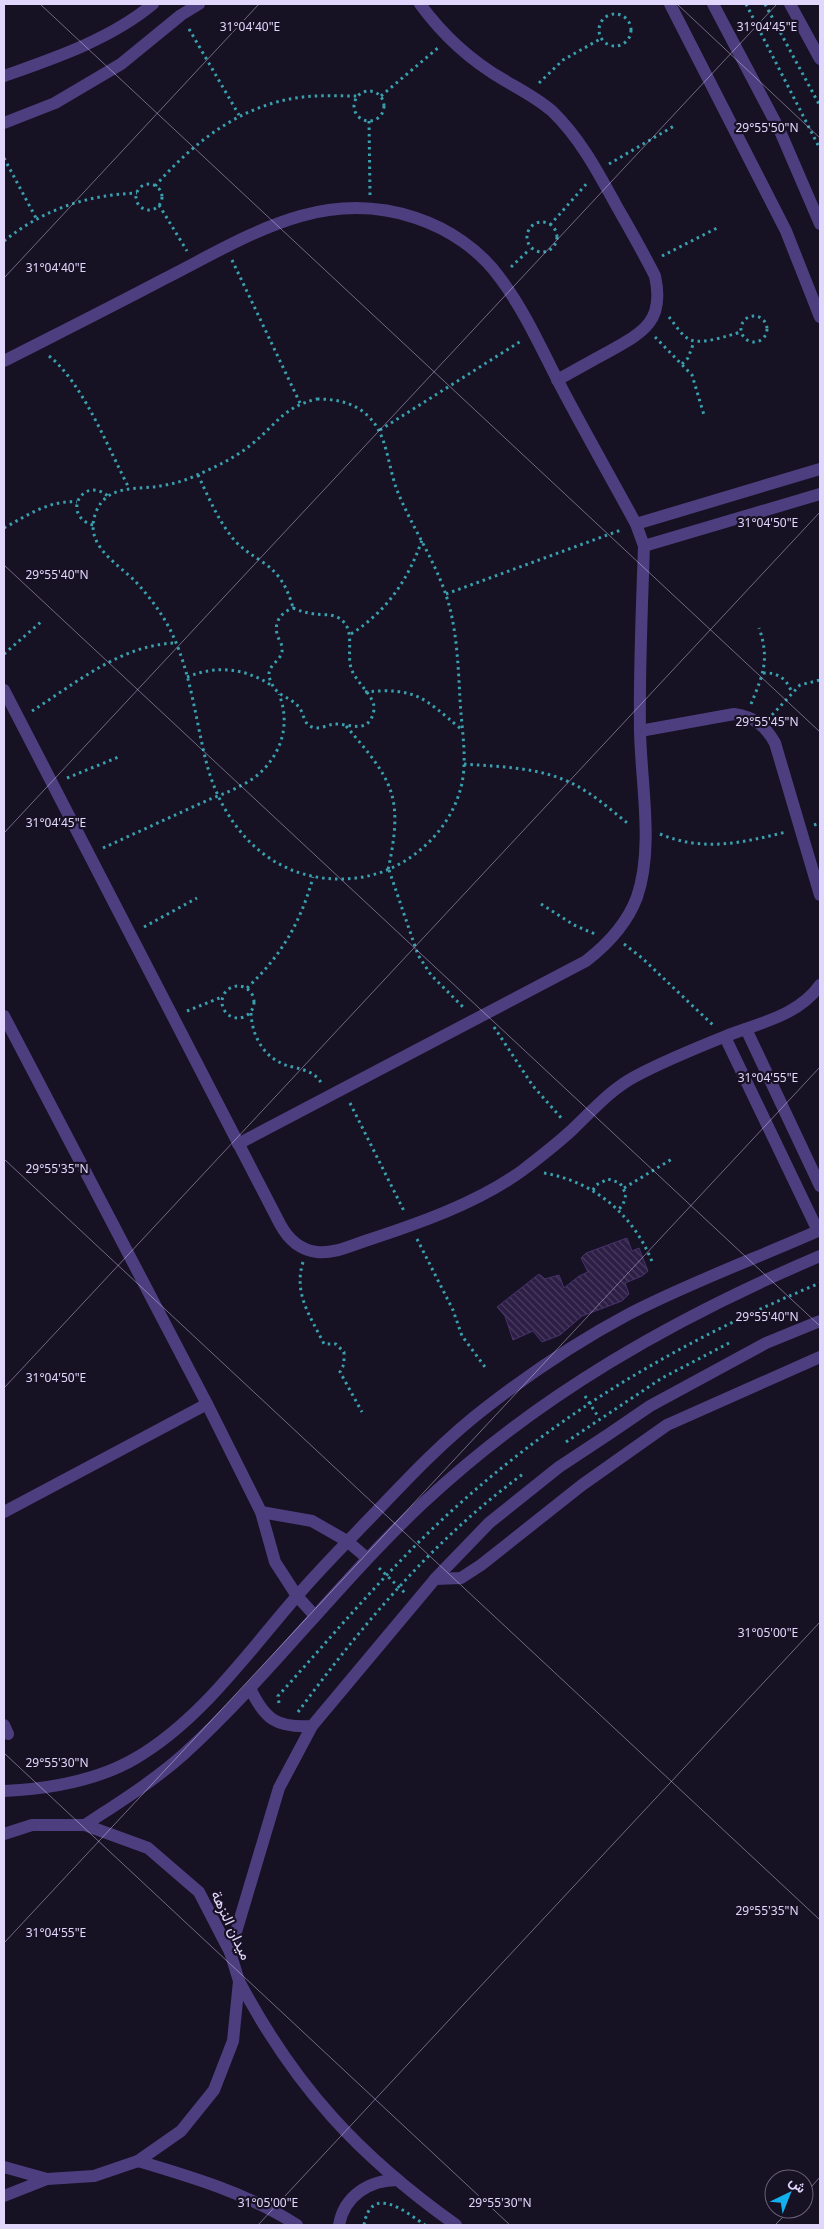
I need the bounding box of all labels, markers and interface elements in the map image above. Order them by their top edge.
text: 31°04'40"E [220,18,280,35]
text: 31°04'45"E [737,18,797,35]
text: 29°55'50"N [735,119,799,136]
text: 31°04'40"E [26,259,86,276]
text: 31°04'50"E [738,514,798,531]
text: 29°55'40"N [25,566,89,583]
text: 29°55'45"N [735,713,799,730]
text: 31°04'45"E [26,814,86,831]
text: 31°04'55"E [738,1069,798,1086]
text: 29°55'35"N [25,1160,89,1177]
text: 29°55'40"N [735,1308,799,1325]
text: 31°04'50"E [26,1369,86,1386]
text: 31°05'00"E [738,1624,798,1641]
text: 29°55'30"N [25,1754,89,1771]
street label: ميدان النزهة [207,1887,257,1963]
text: 29°55'35"N [735,1902,799,1919]
text: 31°04'55"E [26,1924,86,1941]
north arrow [764,2169,814,2219]
text: ش [786,2171,811,2197]
text: 31°05'00"E [238,2194,298,2211]
text: 29°55'30"N [468,2194,532,2211]

